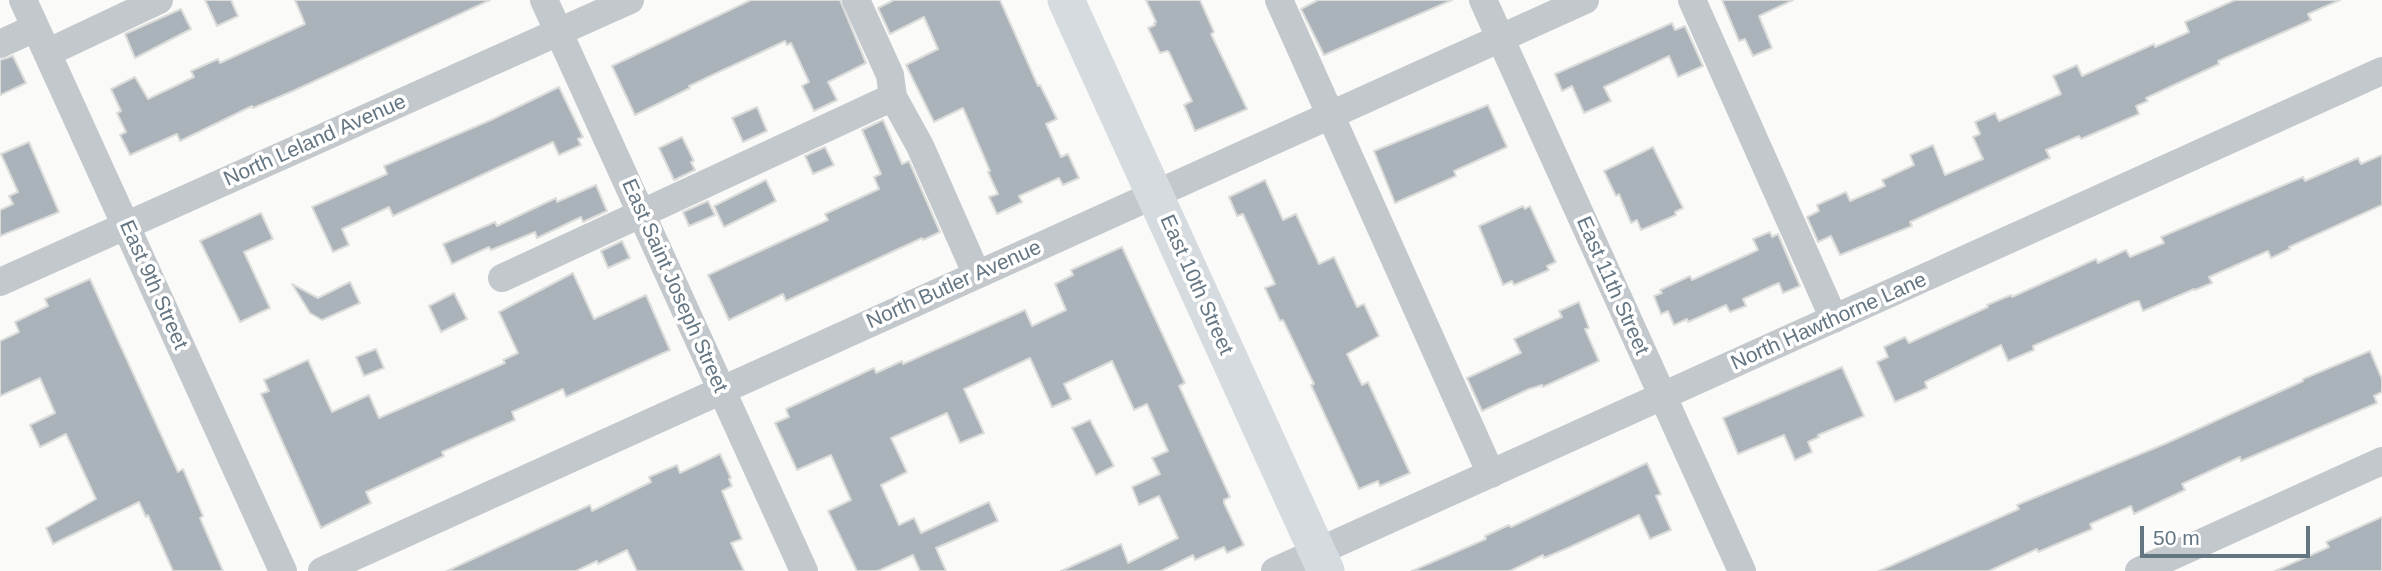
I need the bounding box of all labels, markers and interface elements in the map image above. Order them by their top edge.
street label: North Leland Avenue [220,89,410,193]
street label: East Saint Joseph Street [615,175,733,397]
street label: East 10th Street [1154,211,1238,359]
street label: East 11th Street [1570,213,1654,359]
street label: East 9th Street [113,216,193,354]
street label: North Butler Avenue [863,235,1045,335]
street label: North Hawthorne Lane [1727,268,1931,376]
scale bar [2144,512,2314,556]
text: 50 m [2153,526,2200,549]

